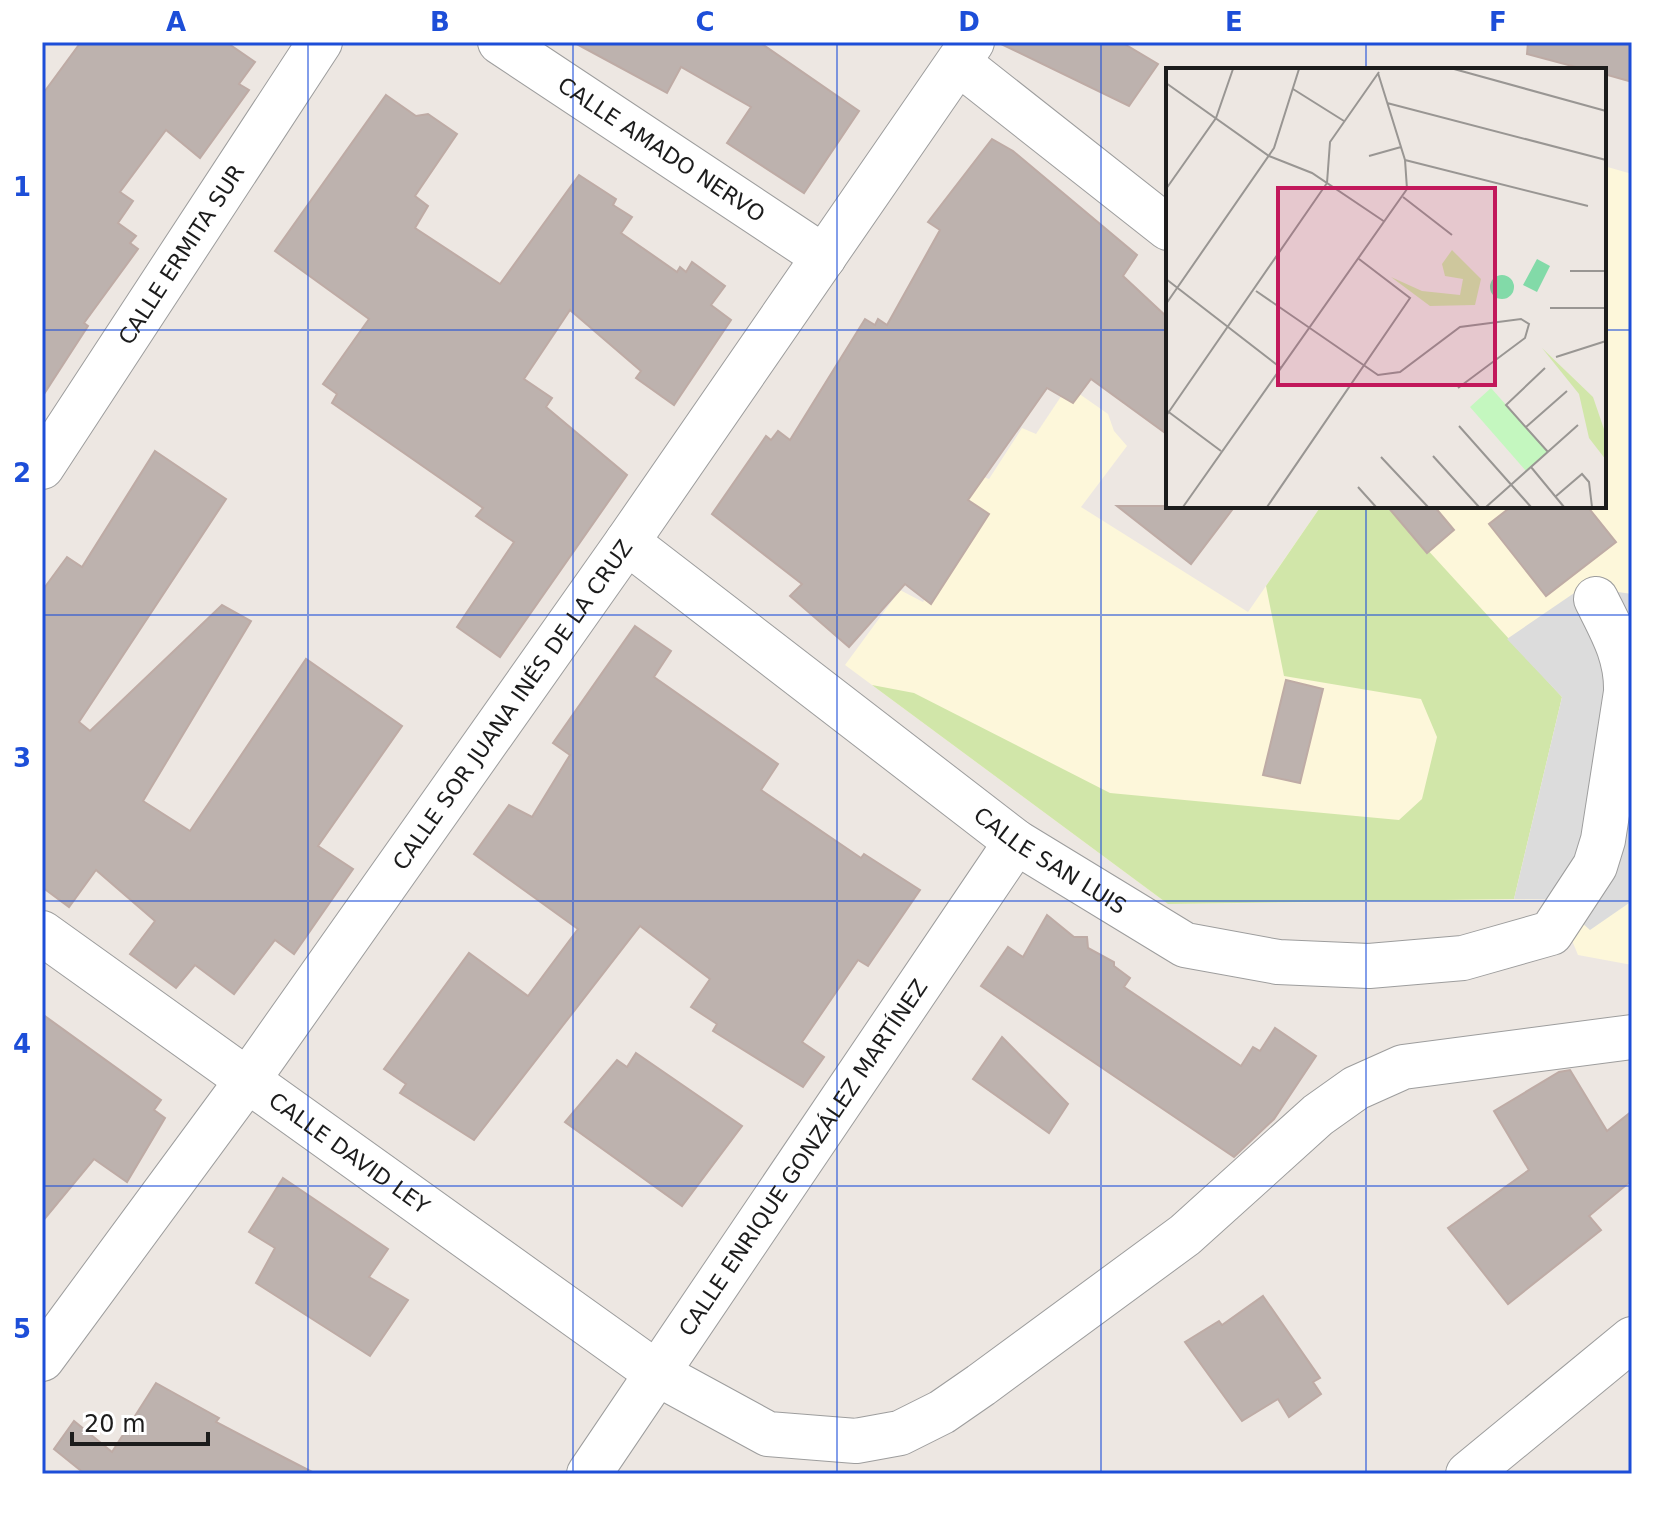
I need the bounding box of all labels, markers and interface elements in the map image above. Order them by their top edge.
text: A [166,7,186,37]
text: B [430,7,450,37]
text: C [695,7,715,37]
text: D [958,7,980,37]
text: E [1225,7,1243,37]
text: F [1489,7,1507,37]
inset map [1166,68,1606,508]
street label: CALLE AMADO NERVO [553,72,769,227]
street label: CALLE ERMITA SUR [114,160,249,349]
text: 1 [13,172,31,202]
text: 2 [13,458,31,488]
street label: CALLE SOR JUANA INÉS DE LA CRUZ [388,535,638,875]
text: 3 [13,743,31,773]
street label: CALLE SAN LUIS [969,802,1131,919]
street label: CALLE ENRIQUE GONZÁLEZ MARTÍNEZ [674,975,933,1341]
text: 4 [13,1029,31,1059]
street label: CALLE DAVID LEY [264,1088,435,1220]
text: 5 [13,1314,31,1344]
scale bar [72,1396,208,1446]
text: 20 m [84,1410,146,1438]

